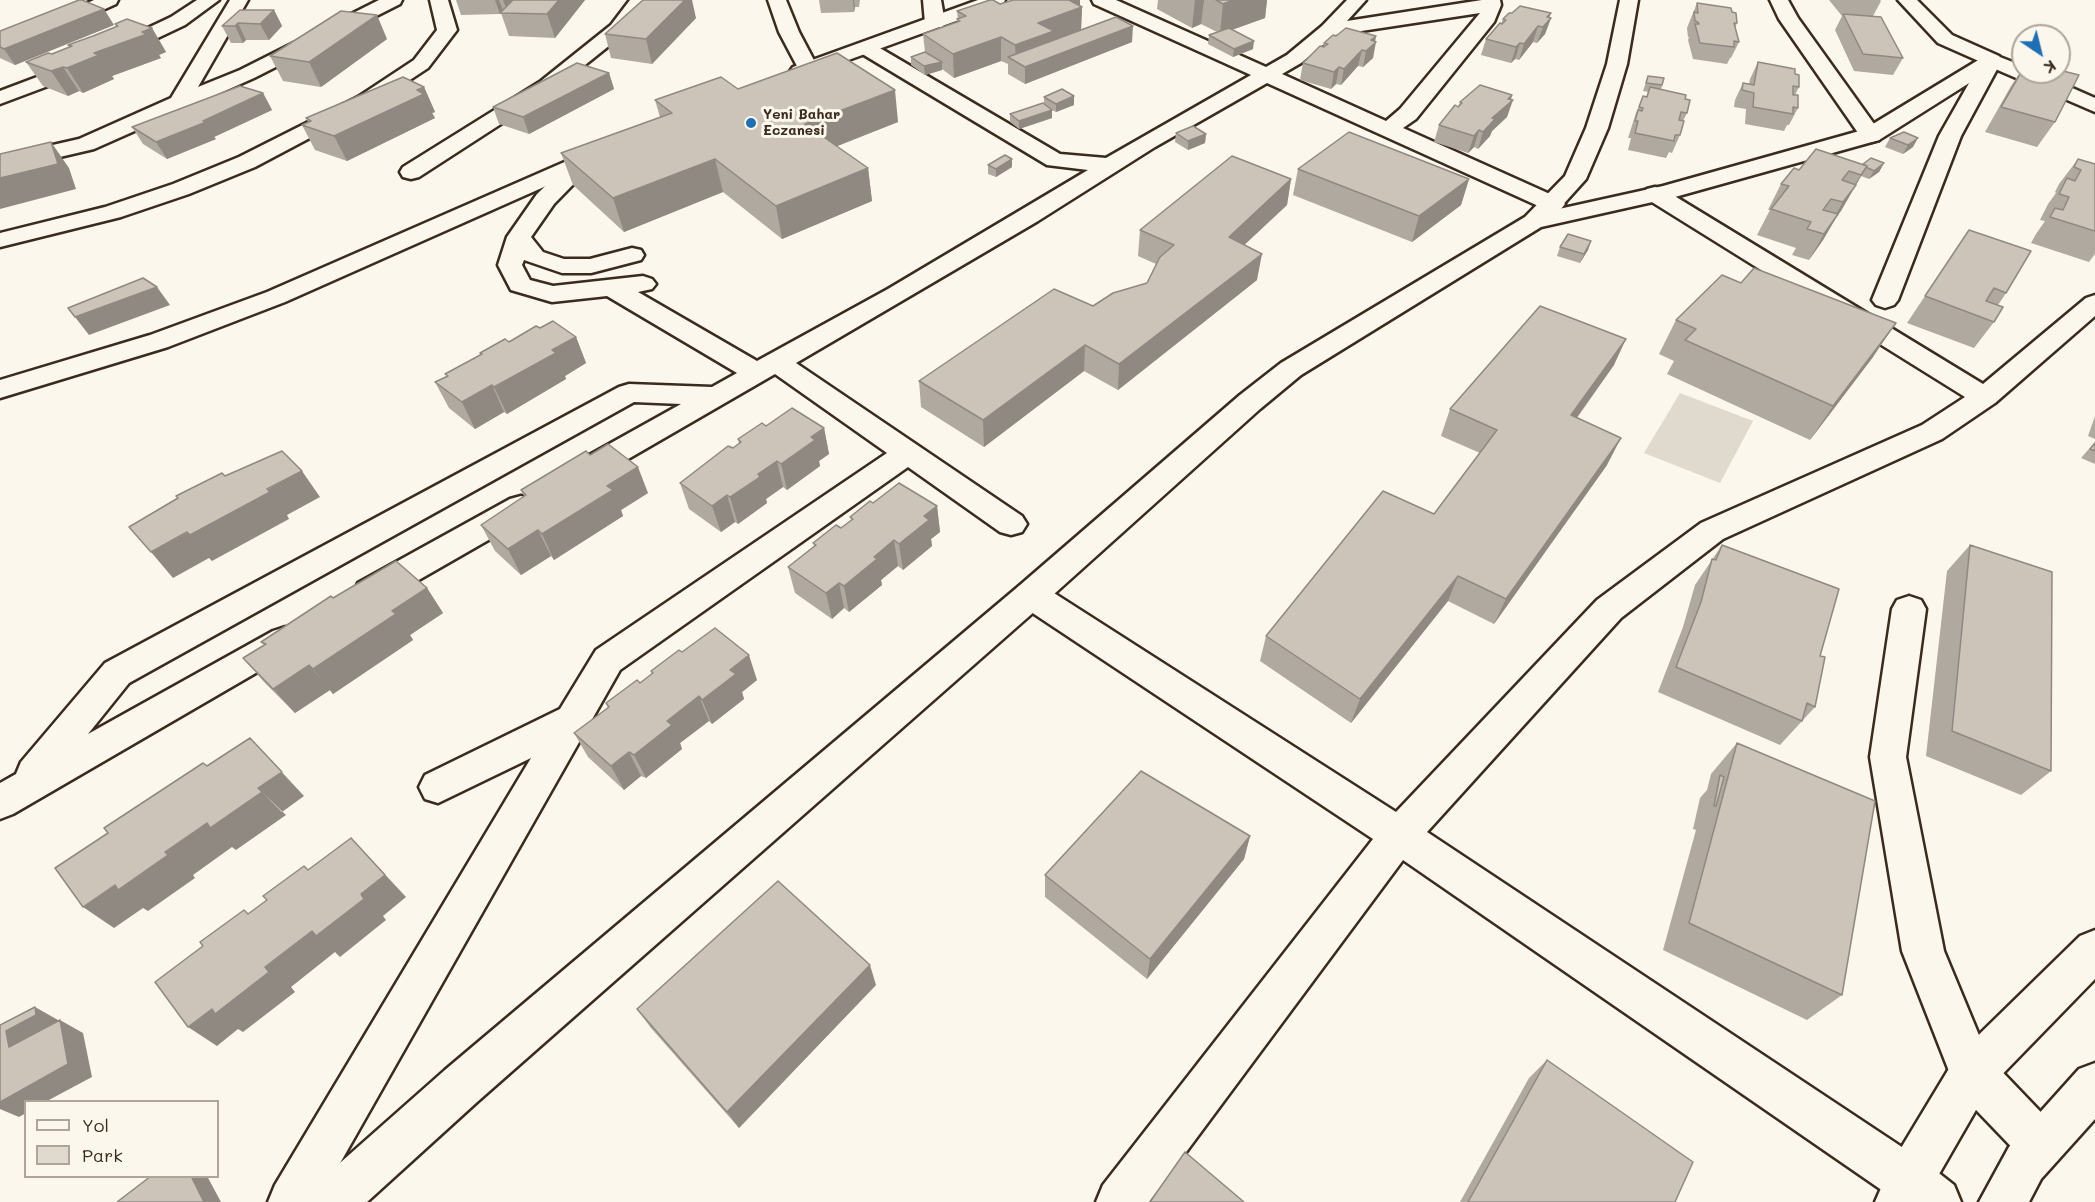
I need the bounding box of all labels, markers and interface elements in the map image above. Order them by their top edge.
north arrow [2011,24,2071,84]
text: K [2040,56,2061,79]
place label: Yeni Bahar Eczanesi [763,107,840,140]
marker: Yeni Bahar Eczanesi [744,116,758,130]
legend [24,1100,219,1178]
text: Yol [82,1113,109,1137]
text: Park [82,1143,123,1167]

